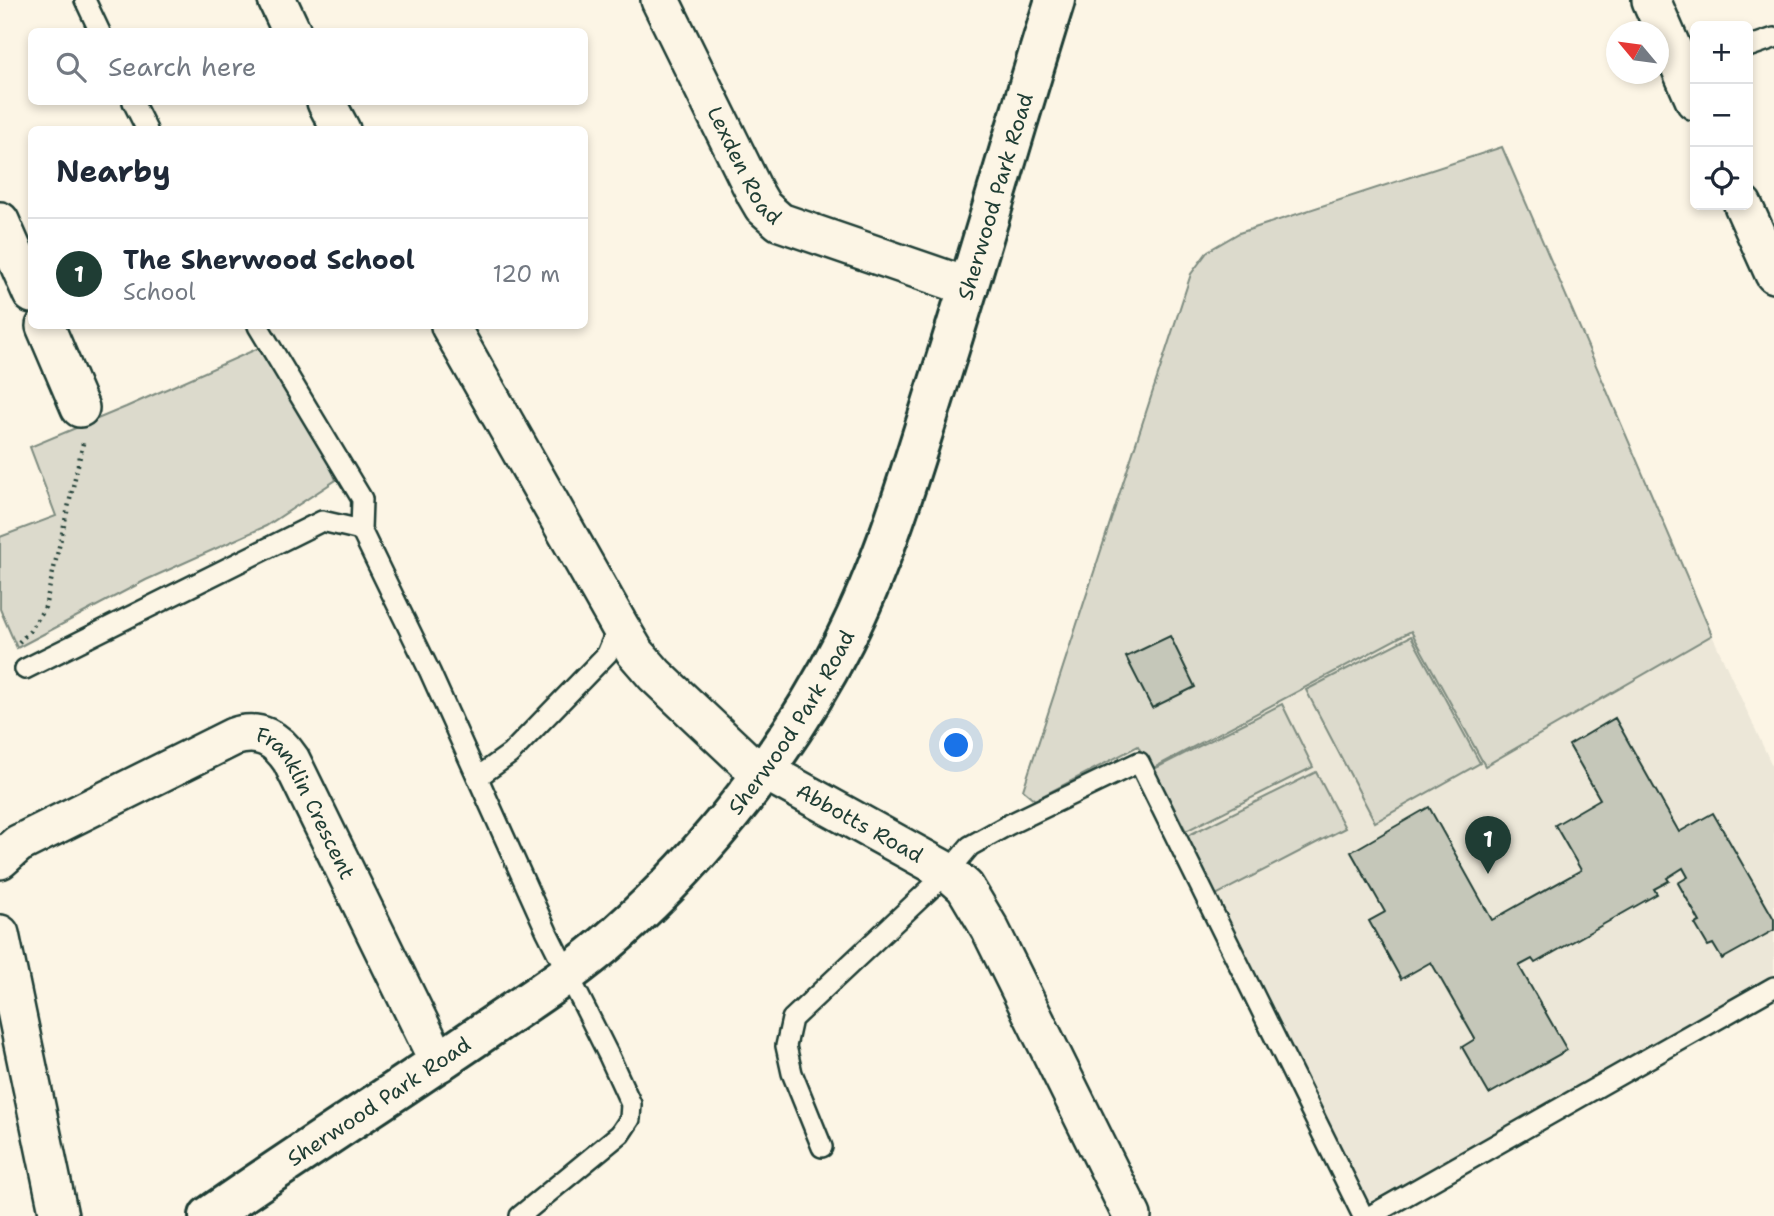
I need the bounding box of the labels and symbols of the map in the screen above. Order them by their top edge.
north arrow [1606,21,1669,84]
street label: Sherwood Park Road [951,90,1040,303]
street label: Lexden Road [701,102,788,231]
street label: Sherwood Park Road [722,625,861,821]
street label: Franklin Crescent [253,721,361,884]
your location [939,728,973,762]
street label: Abbotts Road [791,777,928,870]
pin: 1 [1465,816,1511,874]
street label: Sherwood Park Road [282,1030,476,1173]

